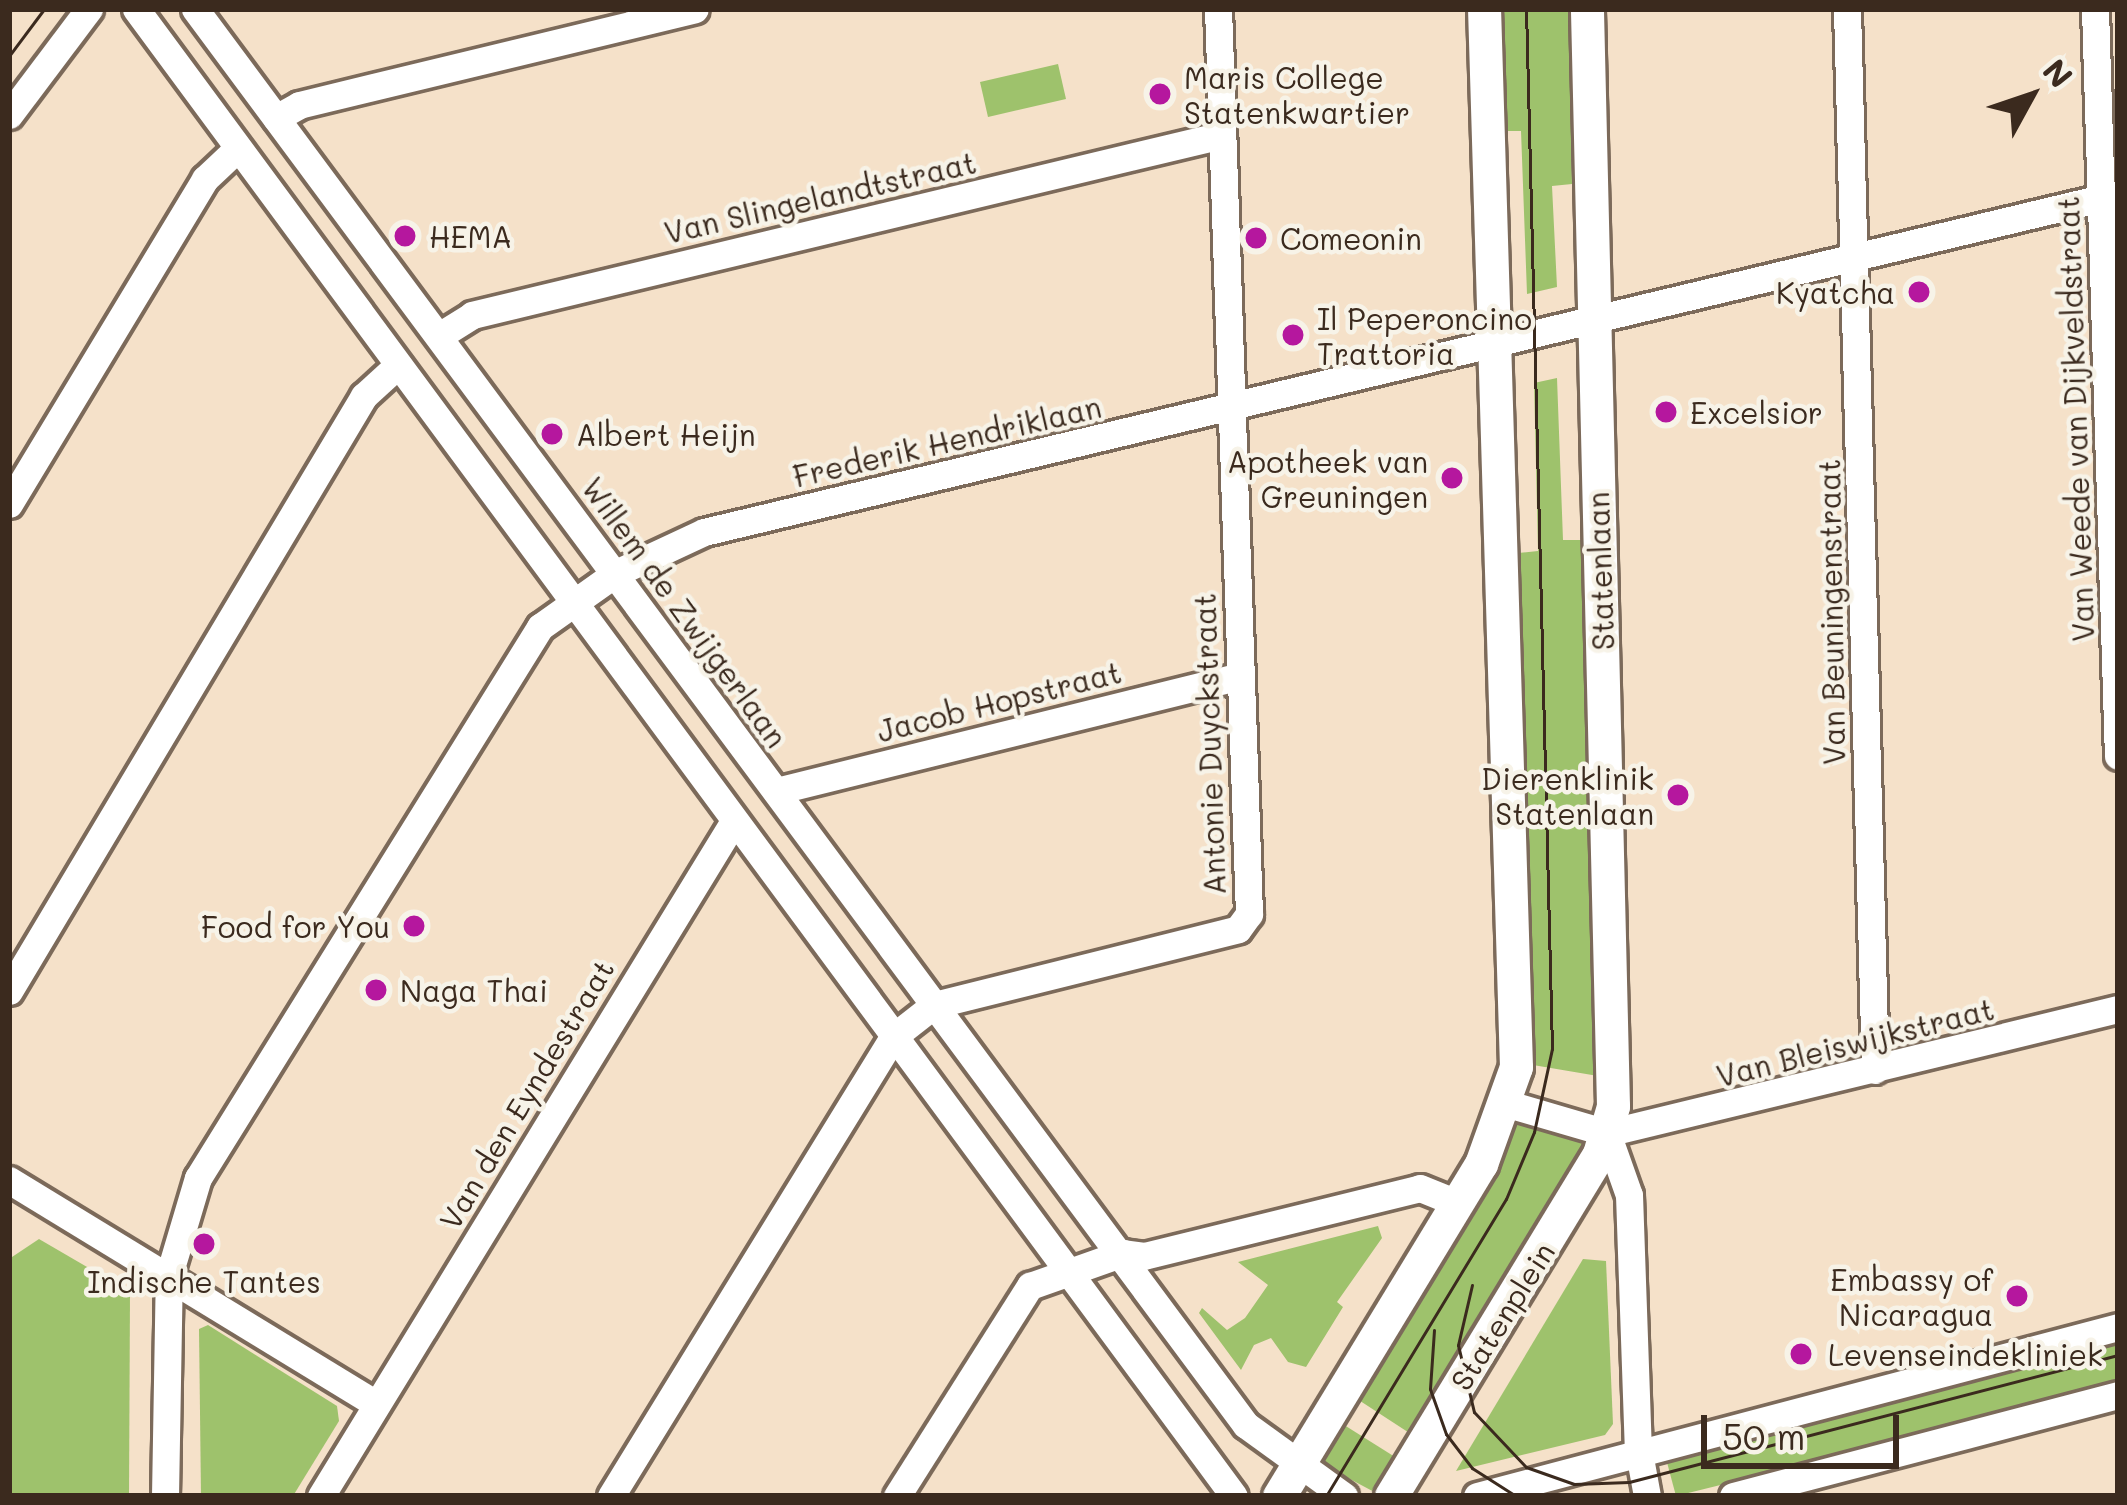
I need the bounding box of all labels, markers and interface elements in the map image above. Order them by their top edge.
north arrow [1971,36,2091,156]
text: N [2034,49,2083,96]
place label: Maris College Statenkwartier [1184,59,1410,130]
marker: Maris College Statenkwartier [1147,81,1173,107]
street label: Van Slingelandtstraat [661,144,979,250]
street label: Van Weede van Dijkveldstraat [2049,196,2101,642]
place label: HEMA [429,218,512,254]
place label: Comeonin [1280,220,1422,256]
marker: HEMA [392,223,418,249]
marker: Comeonin [1243,225,1269,251]
place label: Kyatcha [1776,274,1895,310]
marker: Kyatcha [1906,279,1932,305]
place label: Il Peperoncino Trattoria [1317,300,1532,370]
marker: Il Peperoncino Trattoria [1280,322,1306,348]
street label: Frederik Hendriklaan [789,388,1105,494]
place label: Excelsior [1690,394,1823,430]
marker: Excelsior [1653,399,1679,425]
place label: Albert Heijn [576,416,756,452]
marker: Albert Heijn [539,421,565,447]
place label: Apotheek van Greuningen [1227,443,1428,514]
street label: Van Beuningenstraat [1810,459,1852,765]
marker: Apotheek van Greuningen [1439,465,1465,491]
street label: Willem de Zwijgerlaan [575,470,795,754]
street label: Statenlaan [1579,491,1621,651]
street label: Antonie Duyckstraat [1186,592,1232,896]
street label: Jacob Hopstraat [873,653,1125,749]
place label: Dierenklinik Statenlaan [1481,760,1654,830]
marker: Dierenklinik Statenlaan [1665,782,1691,808]
place label: Food for You [201,908,390,944]
marker: Food for You [401,913,427,939]
street label: Van den Eyndestraat [431,953,621,1235]
place label: Naga Thai [400,972,548,1008]
marker: Naga Thai [363,977,389,1003]
street label: Van Bleiswijkstraat [1713,990,1997,1094]
marker: Indische Tantes [191,1231,217,1257]
street label: Statenplein [1442,1235,1562,1397]
place label: Embassy of Nicaragua [1830,1261,1993,1332]
place label: Indische Tantes [87,1263,321,1299]
marker: Embassy of Nicaragua [2004,1283,2030,1309]
place label: Levenseindekliniek [1828,1336,2103,1372]
marker: Levenseindekliniek [1785,1338,1817,1370]
scale bar [1707,1391,1905,1465]
text: 50 m [1722,1412,1805,1459]

